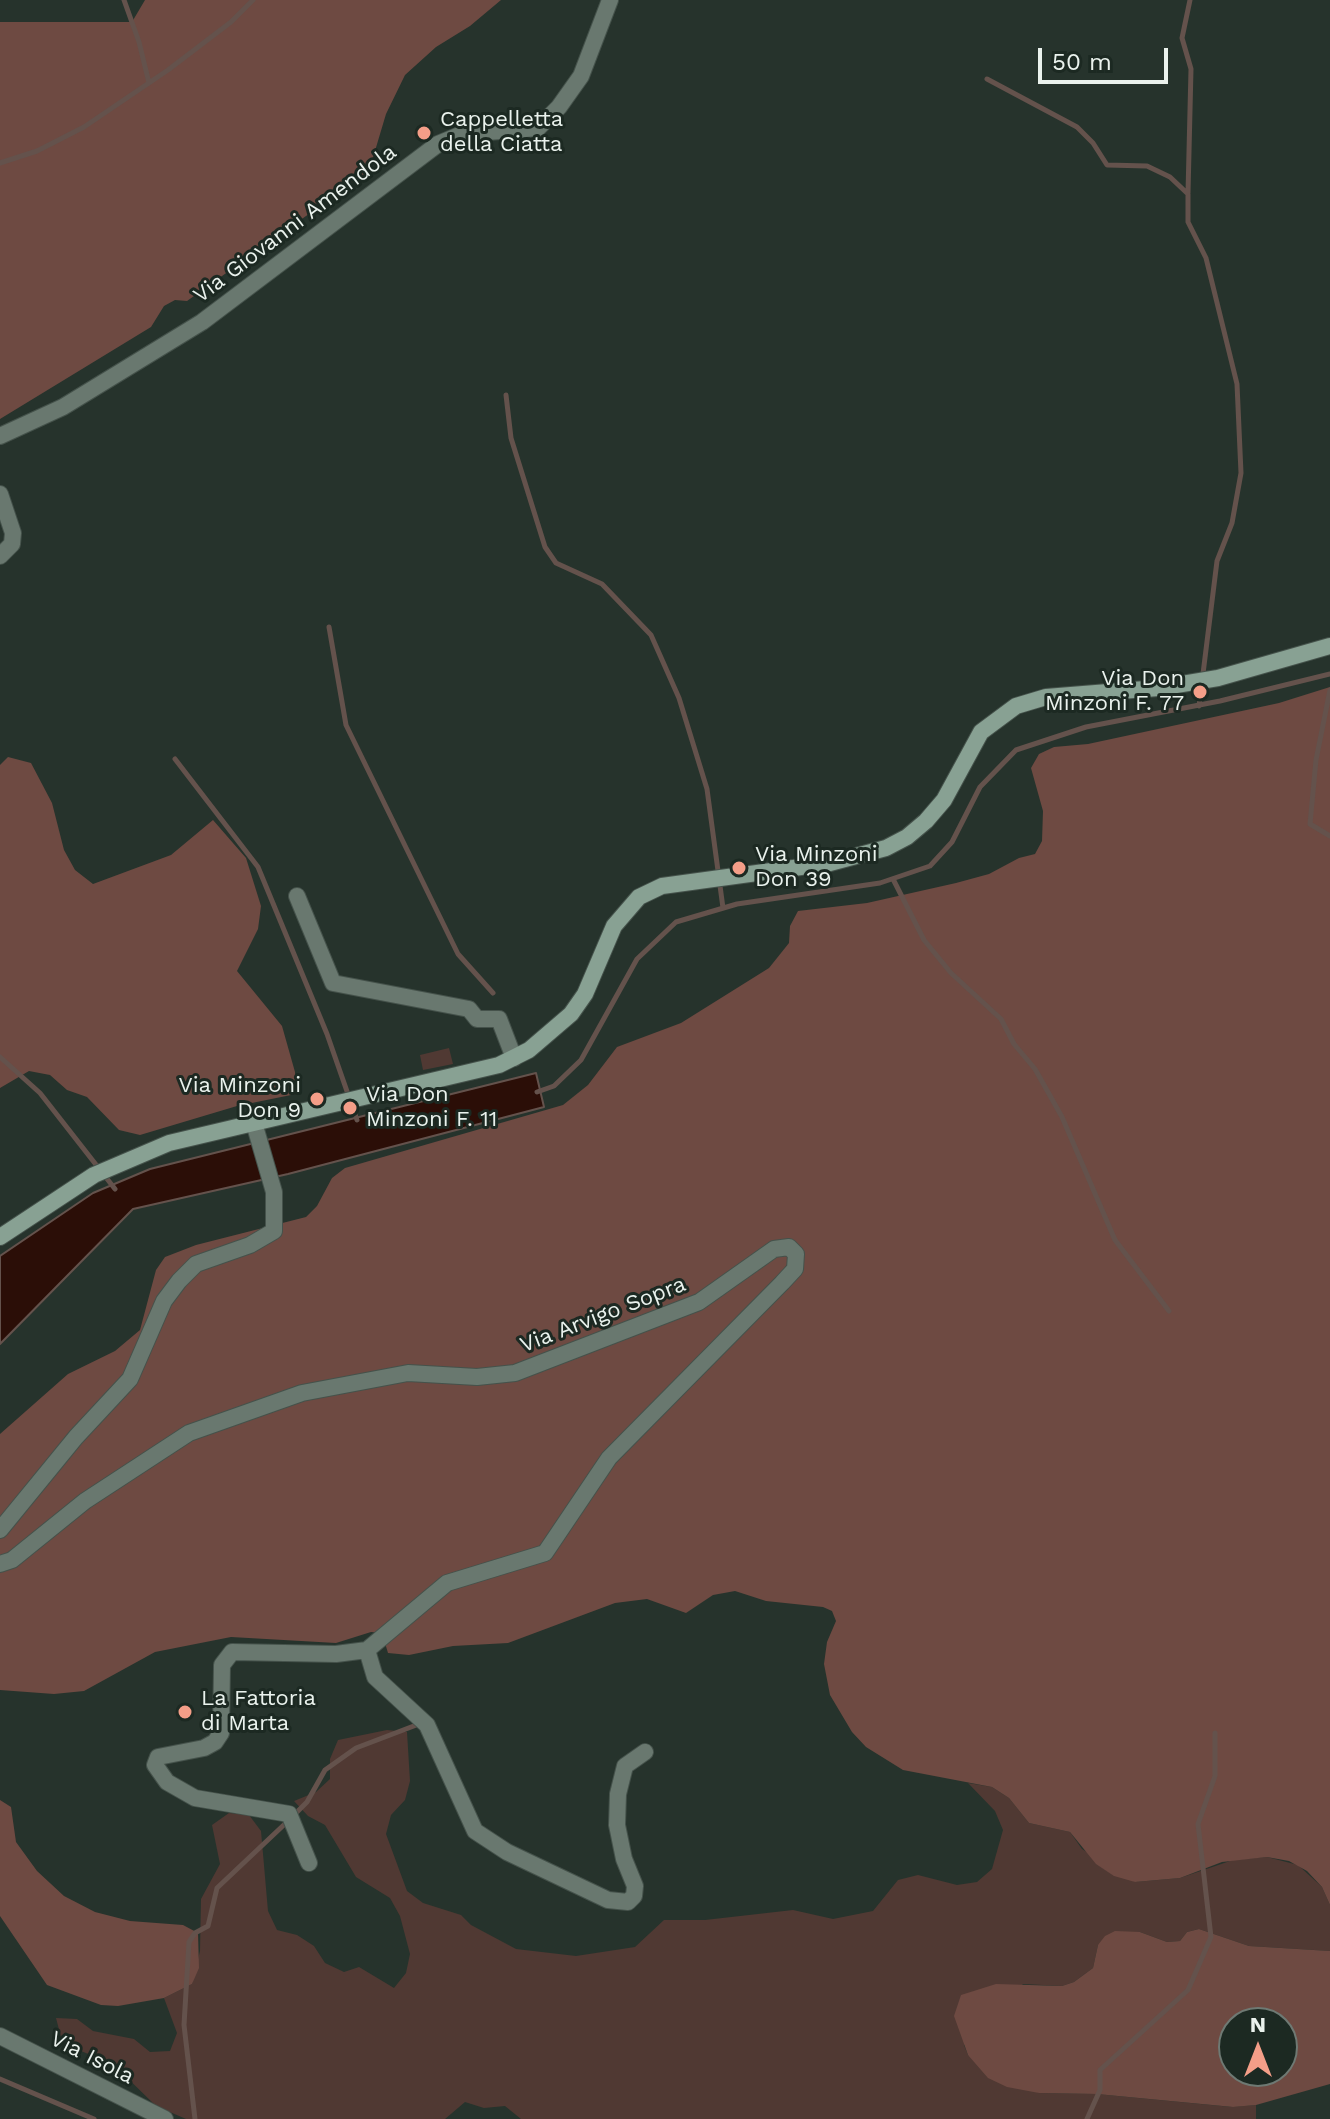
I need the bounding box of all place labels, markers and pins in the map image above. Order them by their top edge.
place label: Cappelletta della Ciatta [440,107,563,158]
marker: Cappelletta della Ciatta [415,124,433,142]
place label: Via Don Minzoni F. 77 [1045,666,1184,718]
marker: Via Don Minzoni F. 77 [1191,683,1209,701]
place label: Via Minzoni Don 39 [755,842,878,894]
marker: Via Minzoni Don 39 [730,859,748,877]
place label: Via Minzoni Don 9 [178,1073,301,1124]
place label: Via Don Minzoni F. 11 [366,1082,497,1134]
marker: Via Minzoni Don 9 [308,1090,326,1108]
marker: Via Don Minzoni F. 11 [341,1099,359,1117]
place label: La Fattoria di Marta [201,1686,316,1738]
marker: La Fattoria di Marta [176,1703,194,1721]

